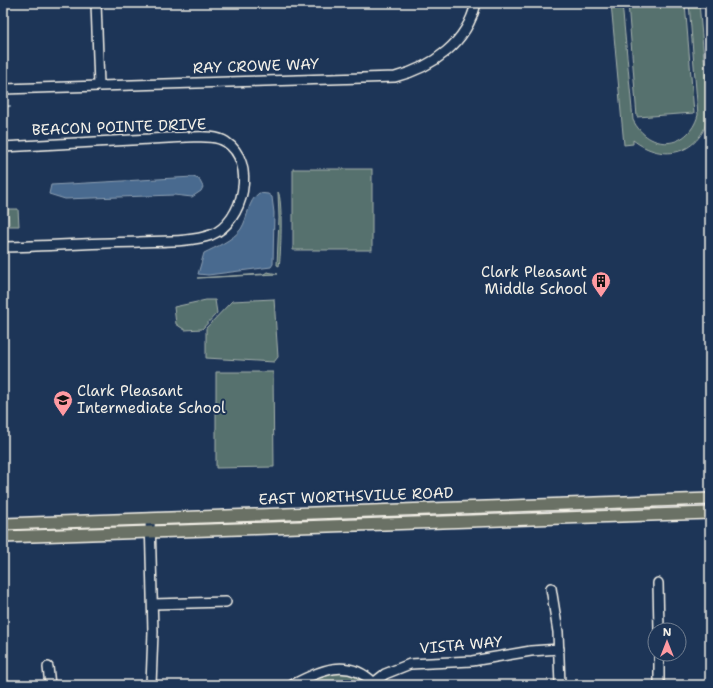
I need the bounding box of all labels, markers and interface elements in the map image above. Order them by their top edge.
street label: RAY CROWE WAY [192,54,320,78]
street label: BEACON POINTE DRIVE [31,114,207,140]
place label: Clark Pleasant Middle School [481,262,587,299]
building icon: Clark Pleasant Middle School [590,270,612,298]
place label: Clark Pleasant Intermediate School [77,381,226,418]
school or university icon: Clark Pleasant Intermediate School [52,389,74,417]
street label: EAST WORTHSVILLE ROAD [258,483,454,509]
north arrow [647,622,687,662]
text: N [663,625,672,640]
street label: VISTA WAY [419,631,503,659]

